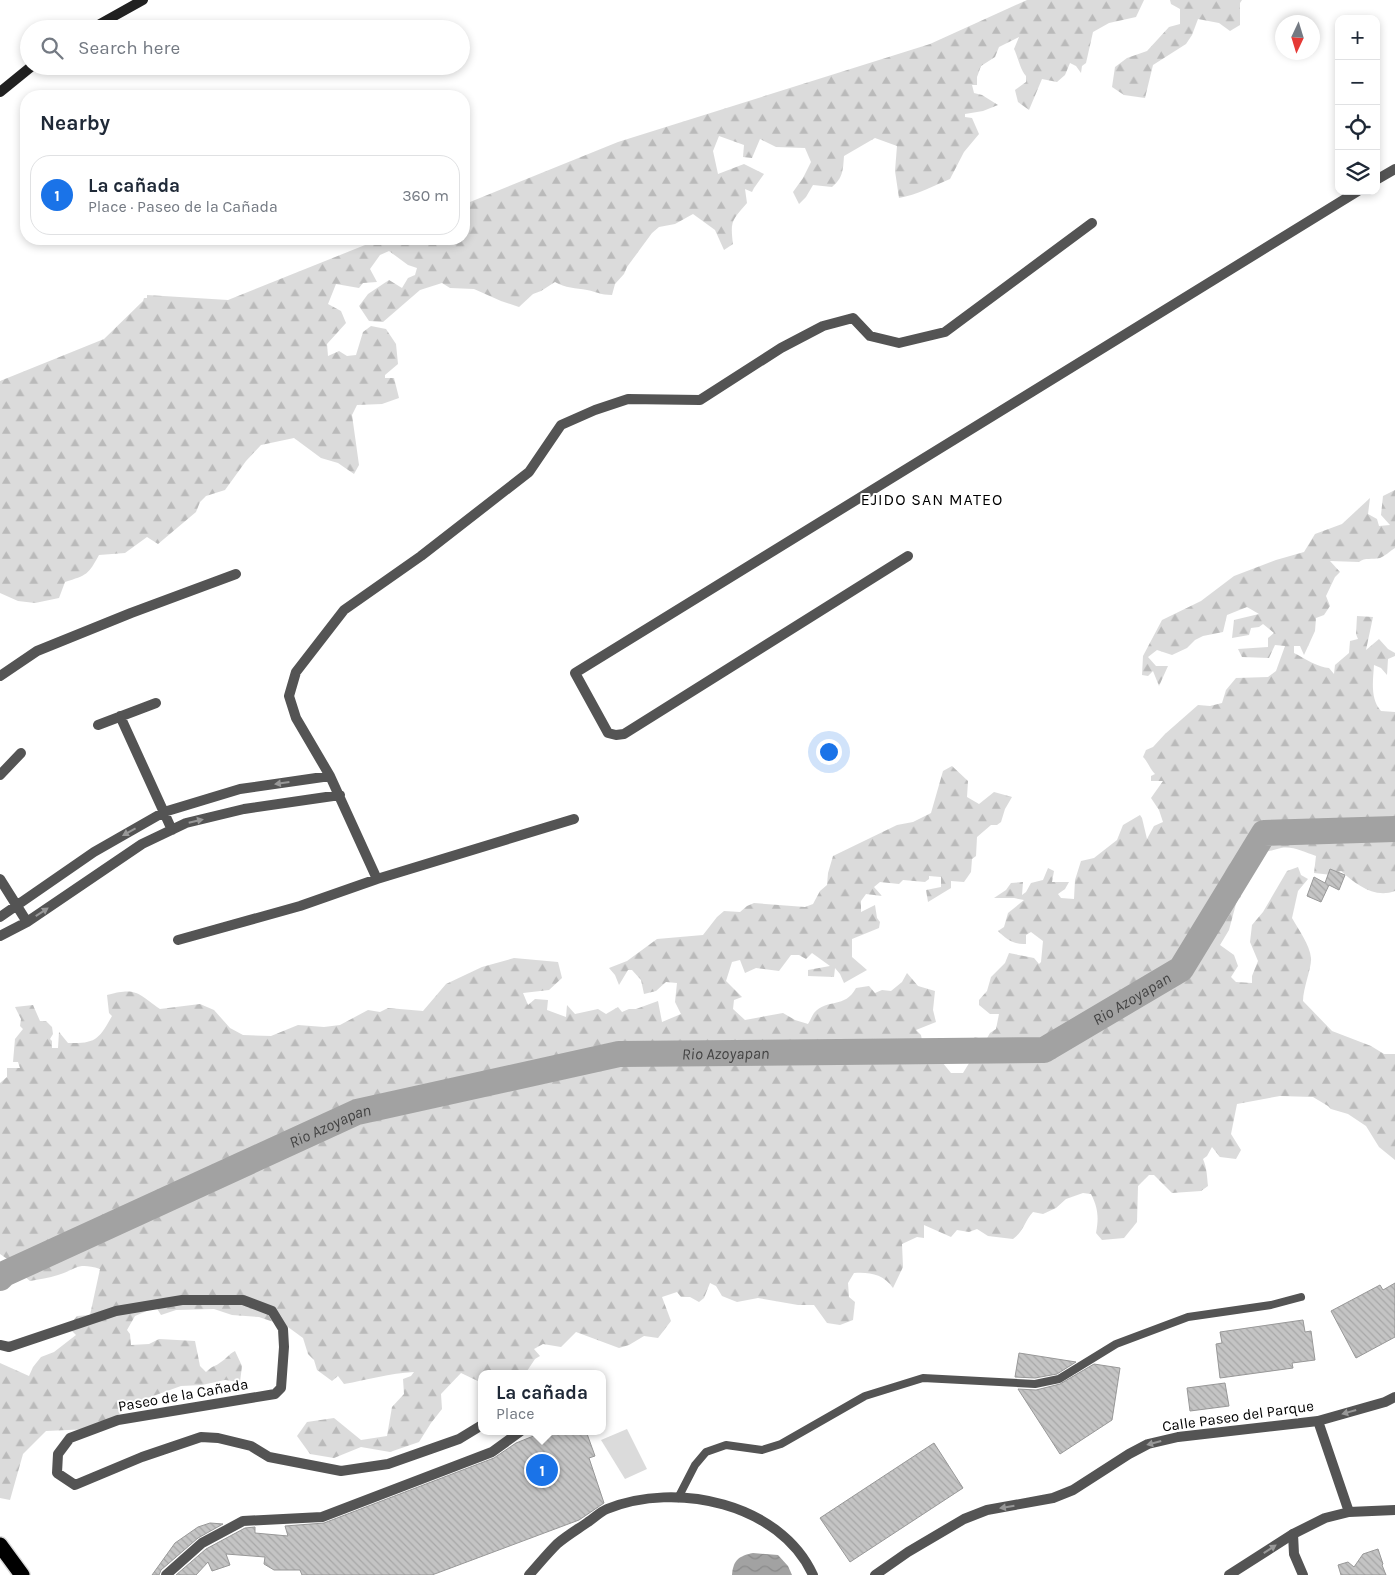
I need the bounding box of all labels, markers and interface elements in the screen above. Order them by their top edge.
north arrow [1275,15,1320,60]
map controls [1335,15,1380,195]
button: + [1335,15,1380,60]
search box [20,20,470,75]
icon: search [38,34,66,62]
text: Search here [78,37,180,59]
button: − [1335,60,1380,105]
button: locate [1335,105,1380,150]
text: Nearby [40,111,110,135]
button: layers [1335,150,1380,195]
text: La cañada [88,175,180,197]
text: 1 [54,186,60,205]
text: 360 m [402,186,449,205]
text: Place · Paseo de la Cañada [88,197,278,216]
district label: EJIDO SAN MATEO [861,490,1003,509]
your location [816,739,842,765]
one-way arrow [274,779,290,787]
one-way arrow [189,817,204,825]
one-way arrow [122,828,135,837]
one-way arrow [36,907,49,917]
water label: Rio Azoyapan [1089,968,1174,1029]
water label: Rio Azoyapan [682,1043,770,1063]
water label: Rio Azoyapan [286,1100,373,1151]
popup [478,1370,606,1435]
street label: Paseo de la Cañada [116,1375,250,1415]
text: La cañada [496,1382,588,1404]
street label: Calle Paseo del Parque [1161,1396,1315,1436]
text: Place [496,1404,535,1423]
one-way arrow [1341,1409,1356,1417]
one-way arrow [1146,1439,1162,1447]
pin: 1 [526,1451,558,1489]
one-way arrow [999,1503,1015,1511]
one-way arrow [1263,1544,1276,1553]

